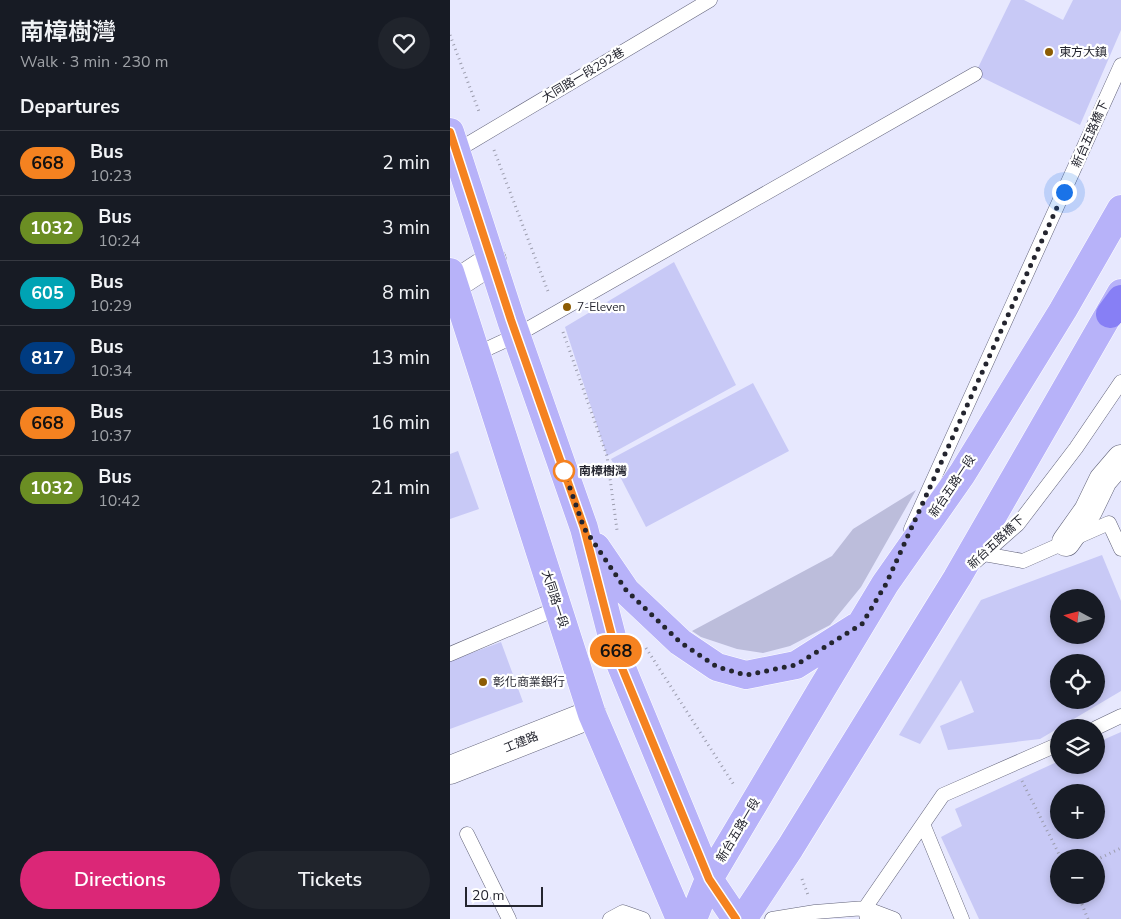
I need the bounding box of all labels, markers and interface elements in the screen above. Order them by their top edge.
text: 南樟樹灣 [20,16,116,48]
button: heart [378,17,430,69]
street label: 大同路一段292巷 [539,44,627,106]
place label: 東方大鎮 [1059,44,1107,60]
marker: 東方大鎮 [1043,46,1055,58]
text: Walk · 3 min · 230 m [20,51,168,73]
text: Departures [20,94,120,120]
street label: 新台五路橋下 [1068,98,1112,170]
text: Bus [90,139,123,165]
text: 2 min [382,150,430,176]
text: 668 [31,151,64,175]
text: 10:23 [90,165,132,187]
your location [1052,180,1077,205]
text: Bus [98,204,132,230]
text: 3 min [382,215,430,241]
text: 1032 [30,216,73,240]
text: 10:24 [98,230,140,252]
text: Bus [90,269,123,295]
text: 8 min [382,280,430,306]
text: 605 [31,281,64,305]
text: 10:29 [90,295,132,317]
place label: 7-Eleven [577,299,625,315]
marker: 7-Eleven [561,301,573,313]
text: Bus [90,334,123,360]
text: 13 min [371,345,430,371]
text: 817 [31,346,64,370]
text: 10:34 [90,360,132,382]
text: Bus [90,399,123,425]
text: 16 min [371,410,430,436]
text: 668 [31,411,64,435]
text: 10:37 [90,425,132,447]
street label: 新台五路一段 [925,452,979,520]
marker: 南樟樹灣 [553,460,575,482]
place label: 南樟樹灣 [579,463,627,479]
text: Bus [98,464,132,490]
text: 21 min [371,475,430,501]
text: 1032 [30,476,73,500]
text: 10:42 [98,490,140,512]
street label: 新台五路橋下 [964,512,1028,572]
street label: 大同路一段 [538,568,572,630]
north arrow [1050,589,1105,644]
map controls [1050,589,1105,904]
line badge: 668 [587,635,645,667]
text: 668 [600,639,632,663]
button: locate [1050,654,1105,709]
place label: 彰化商業銀行 [493,674,565,690]
marker: 彰化商業銀行 [477,676,489,688]
button: layers [1050,719,1105,774]
street label: 工建路 [501,728,541,756]
button: + [1050,784,1105,839]
street label: 新台五路一段 [713,795,763,865]
button: − [1050,849,1105,904]
button: Directions [20,851,220,909]
button: Tickets [230,851,430,909]
scale bar [465,884,542,907]
text: 20 m [472,886,504,905]

